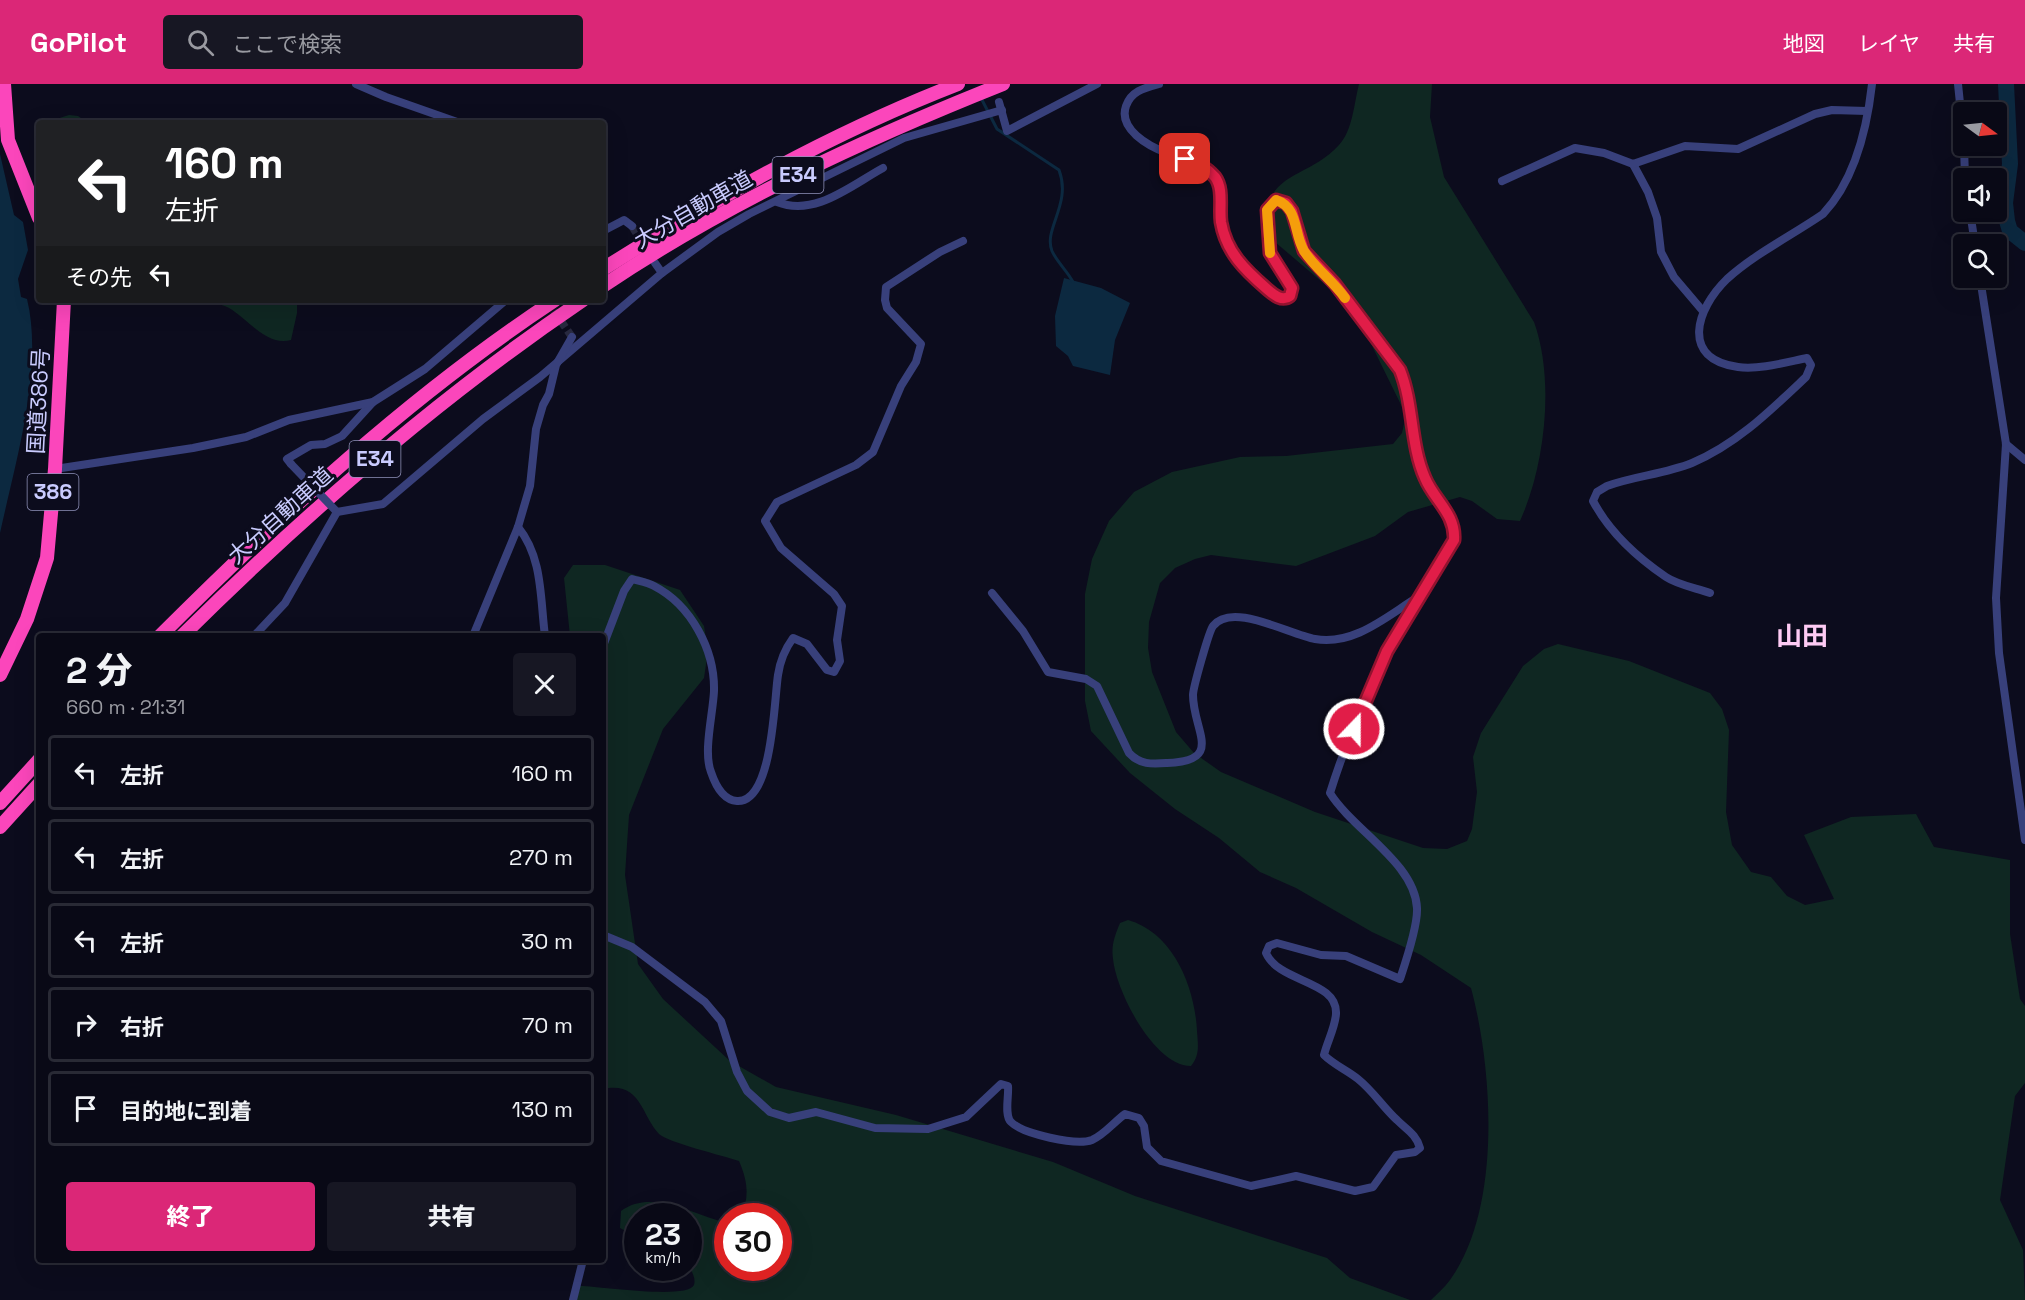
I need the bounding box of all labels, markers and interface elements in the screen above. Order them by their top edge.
search box [163,15,583,69]
text: GoPilot [30,24,127,60]
icon: search [184,26,217,59]
text: ここで検索 [232,30,342,58]
text: 地図 [1783,30,1825,57]
text: レイヤ [1858,30,1920,57]
text: 共有 [1953,30,1995,57]
north arrow [1953,102,2007,156]
map controls [1953,102,2007,288]
pin [1159,133,1210,184]
text: 160 m [165,137,284,190]
icon: arrive [1168,142,1201,175]
icon: left [66,144,144,222]
road number: E34 [772,157,824,193]
street label: 大分自動車道 [629,164,757,254]
button: sound [1953,168,2007,222]
text: 左折 [165,193,219,228]
button: search [1953,234,2007,288]
icon: left [144,258,177,291]
text: その先 [66,263,132,291]
street label: 国道386号 [21,347,55,455]
road number: E34 [350,441,400,477]
street label: 大分自動車道 [222,460,338,570]
road number: 386 [28,474,78,510]
district label: 山田 [1776,619,1828,653]
text: 2 分 [66,648,133,694]
button: close [513,653,576,716]
text: 660 m · 21:31 [66,694,185,720]
position arrow [1322,697,1386,761]
icon: left [69,756,102,789]
text: 160 m [512,759,573,787]
text: 左折 [120,761,164,789]
icon: left [69,840,102,873]
text: 270 m [509,843,573,871]
text: 左折 [120,845,164,873]
icon: left [69,924,102,957]
text: 30 m [521,927,573,955]
text: 左折 [120,929,164,957]
icon: right [69,1008,102,1041]
text: 70 m [522,1011,573,1039]
text: 右折 [120,1013,164,1041]
icon: arrive [69,1092,102,1125]
text: 130 m [512,1095,573,1123]
text: 目的地に到着 [120,1097,252,1125]
button: 終了 [66,1182,315,1251]
button: 共有 [327,1182,576,1251]
speed limit sign: 30 [714,1203,792,1281]
text: 23 [645,1215,681,1254]
text: km/h [645,1248,681,1267]

